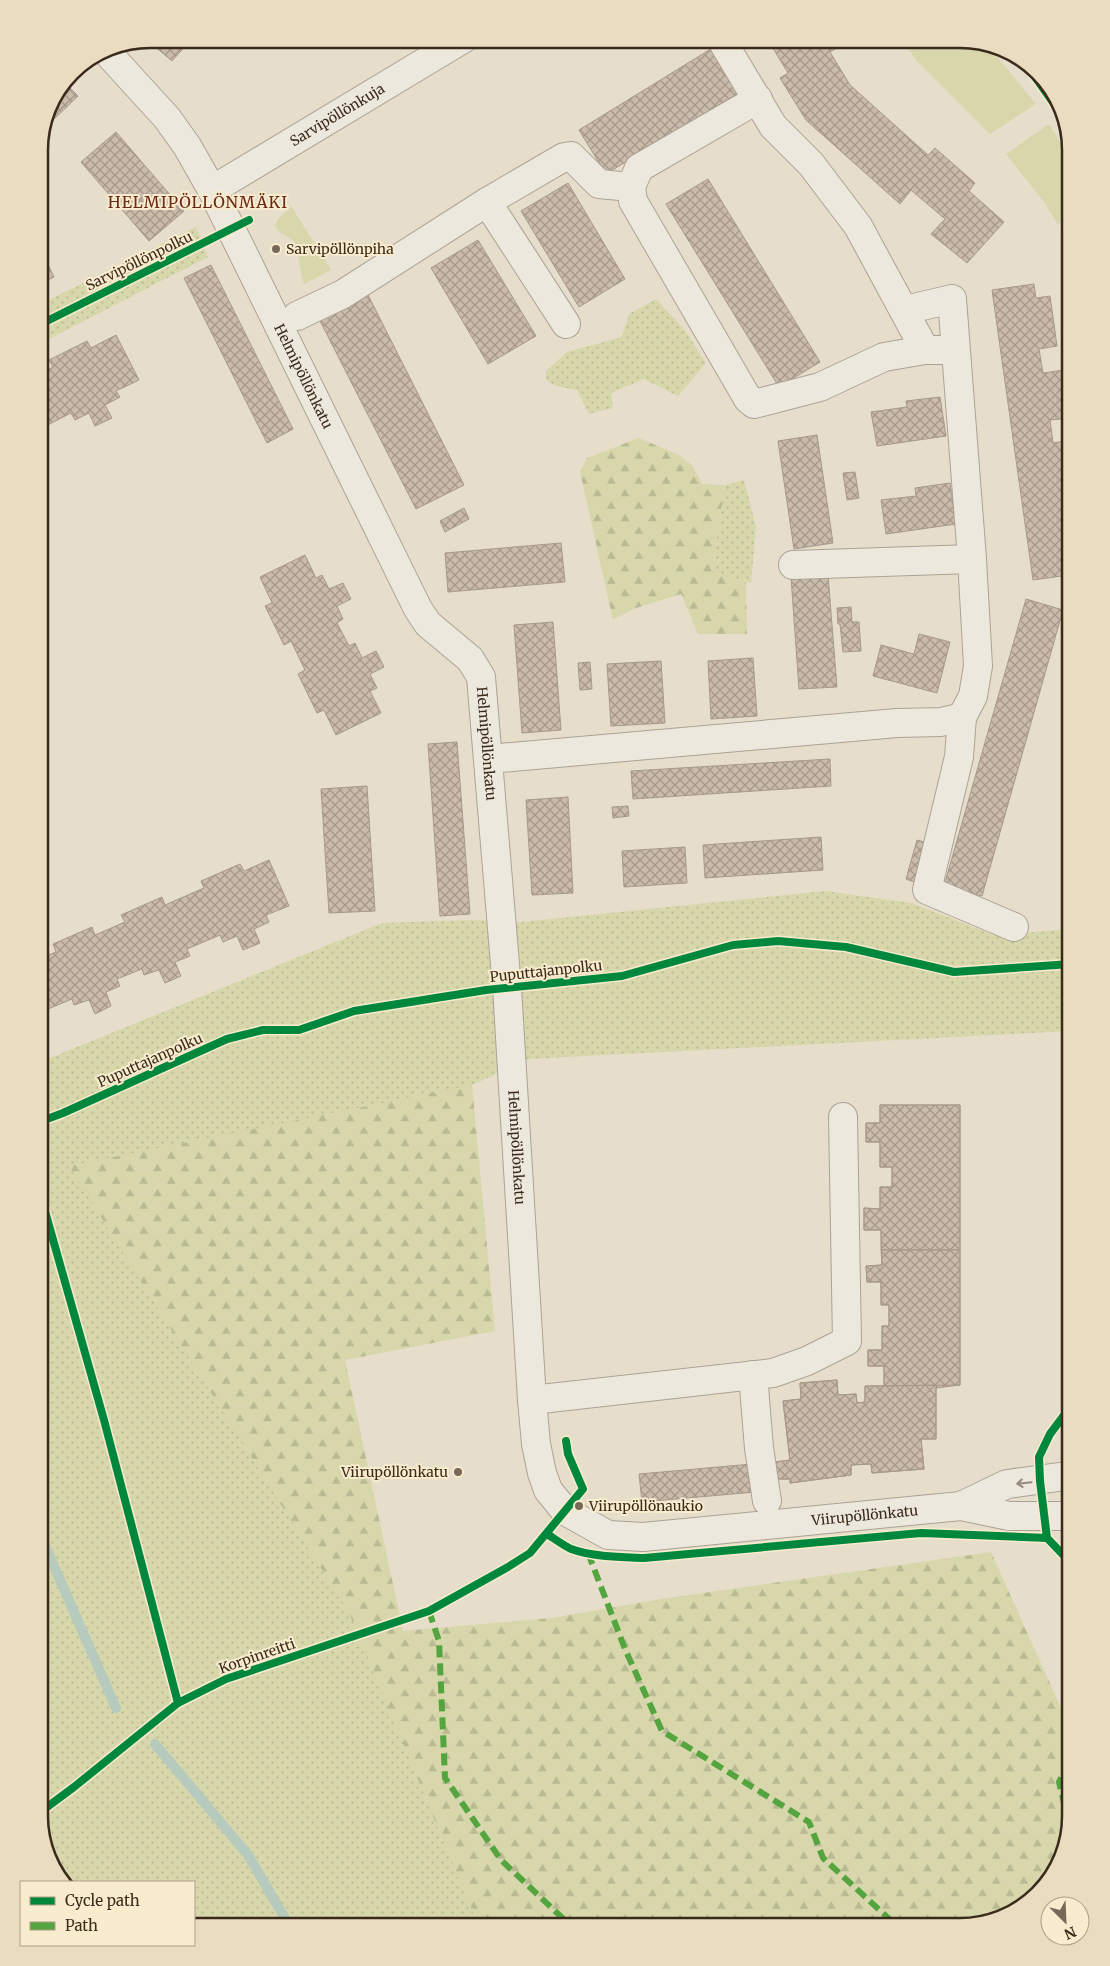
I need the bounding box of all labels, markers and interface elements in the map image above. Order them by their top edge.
street label: Sarvipöllönkuja [286,79,388,150]
district label: HELMIPÖLLÖNMÄKI [108,192,288,212]
street label: Sarvipöllönpolku [83,227,196,295]
place label: Sarvipöllönpiha [286,240,394,258]
marker: Sarvipöllönpiha [270,243,282,255]
street label: Helmipöllönkatu [270,321,337,432]
street label: Helmipöllönkatu [473,686,500,802]
street label: Puputtajanpolku [489,956,603,986]
street label: Puputtajanpolku [95,1029,206,1091]
street label: Helmipöllönkatu [504,1090,529,1205]
place label: Viirupöllönkatu [340,1463,448,1481]
marker: Viirupöllönkatu [452,1466,464,1478]
one-way arrow [1016,1478,1032,1488]
place label: Viirupöllönaukio [588,1497,703,1515]
marker: Viirupöllönaukio [573,1500,585,1512]
street label: Viirupöllönkatu [810,1501,919,1530]
street label: Korpinreitti [216,1634,298,1678]
legend [20,1881,195,1946]
text: Cycle path [65,1891,140,1910]
north arrow [1040,1896,1090,1946]
text: Path [65,1916,98,1935]
text: N [1062,1922,1079,1943]

